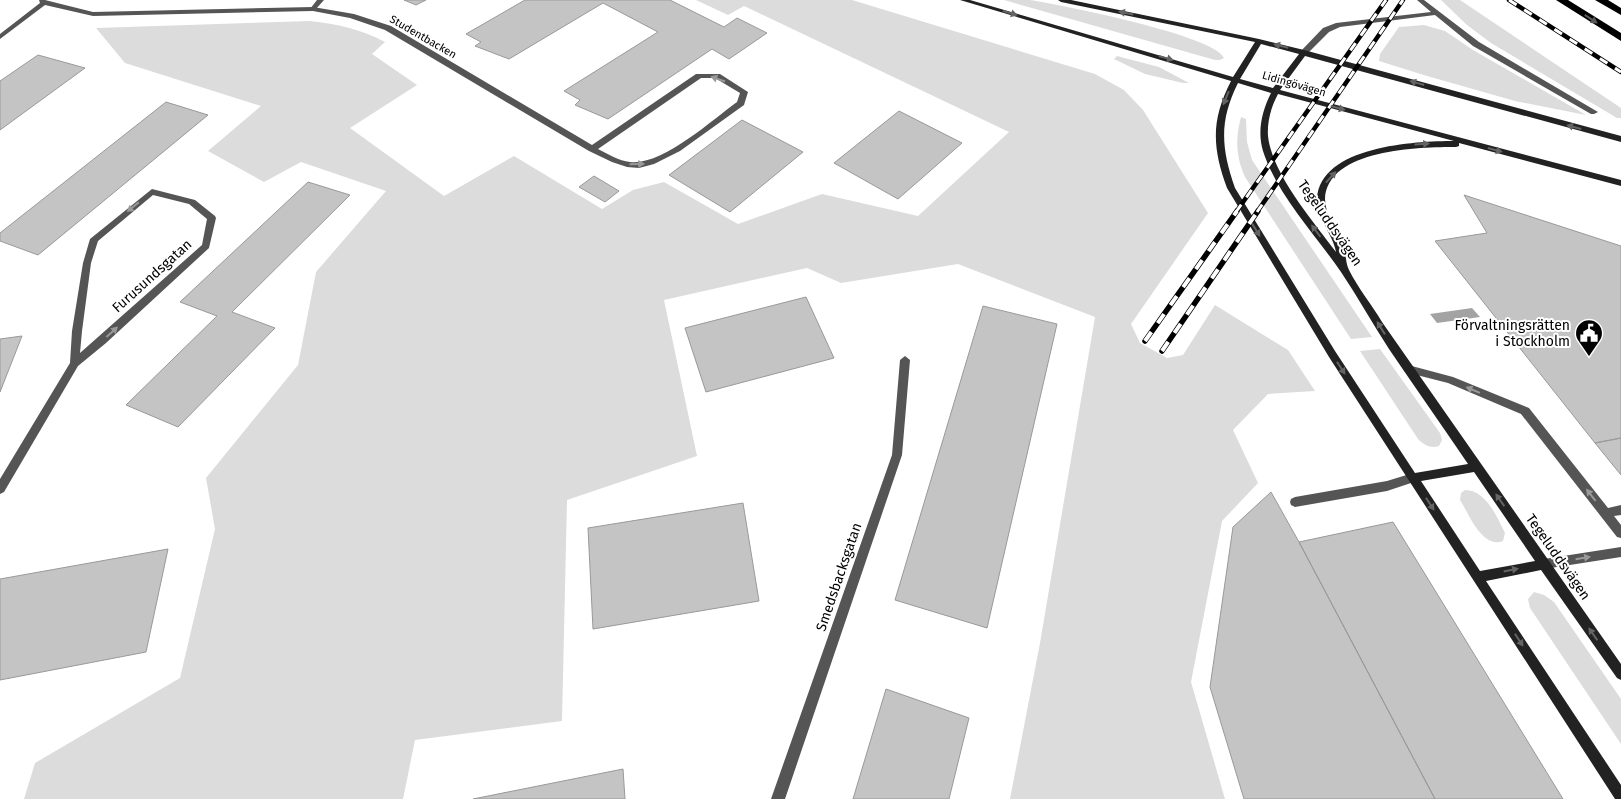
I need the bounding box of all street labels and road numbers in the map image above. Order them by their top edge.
street label: Studentbacken [387,13,459,61]
street label: Lidingövägen [1261,69,1327,99]
street label: Tegeluddsvägen [1294,177,1366,269]
street label: Furusundsgatan [109,236,195,316]
street label: Tegeluddsvägen [1522,511,1594,603]
street label: Smedsbacksgatan [812,520,866,634]

